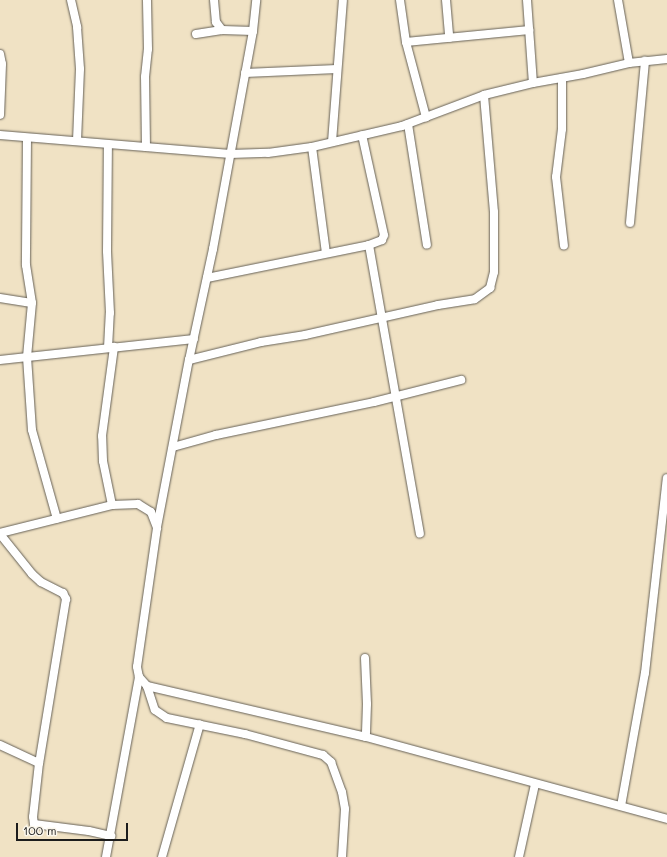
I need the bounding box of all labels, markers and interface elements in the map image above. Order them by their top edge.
scale bar [18,815,130,841]
text: 100 m [23,822,57,838]

